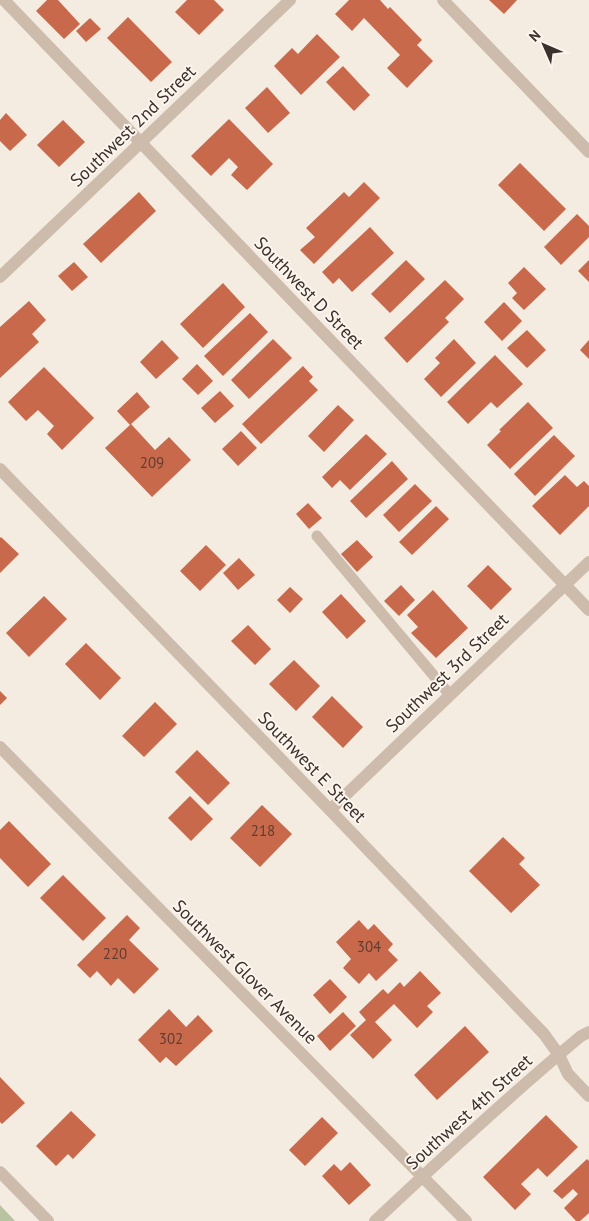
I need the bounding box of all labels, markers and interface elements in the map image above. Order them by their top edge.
north arrow [519,20,569,70]
text: N [525,26,544,45]
street label: Southwest 2nd Street [65,60,200,191]
street label: Southwest D Street [250,231,369,354]
house number: 209 [140,453,164,472]
street label: Southwest 3rd Street [380,608,513,737]
street label: Southwest E Street [253,706,371,827]
house number: 218 [251,821,275,840]
street label: Southwest Glover Avenue [168,894,323,1049]
house number: 304 [357,937,381,956]
house number: 220 [103,944,127,963]
house number: 302 [159,1029,183,1048]
street label: Southwest 4th Street [401,1049,537,1174]

